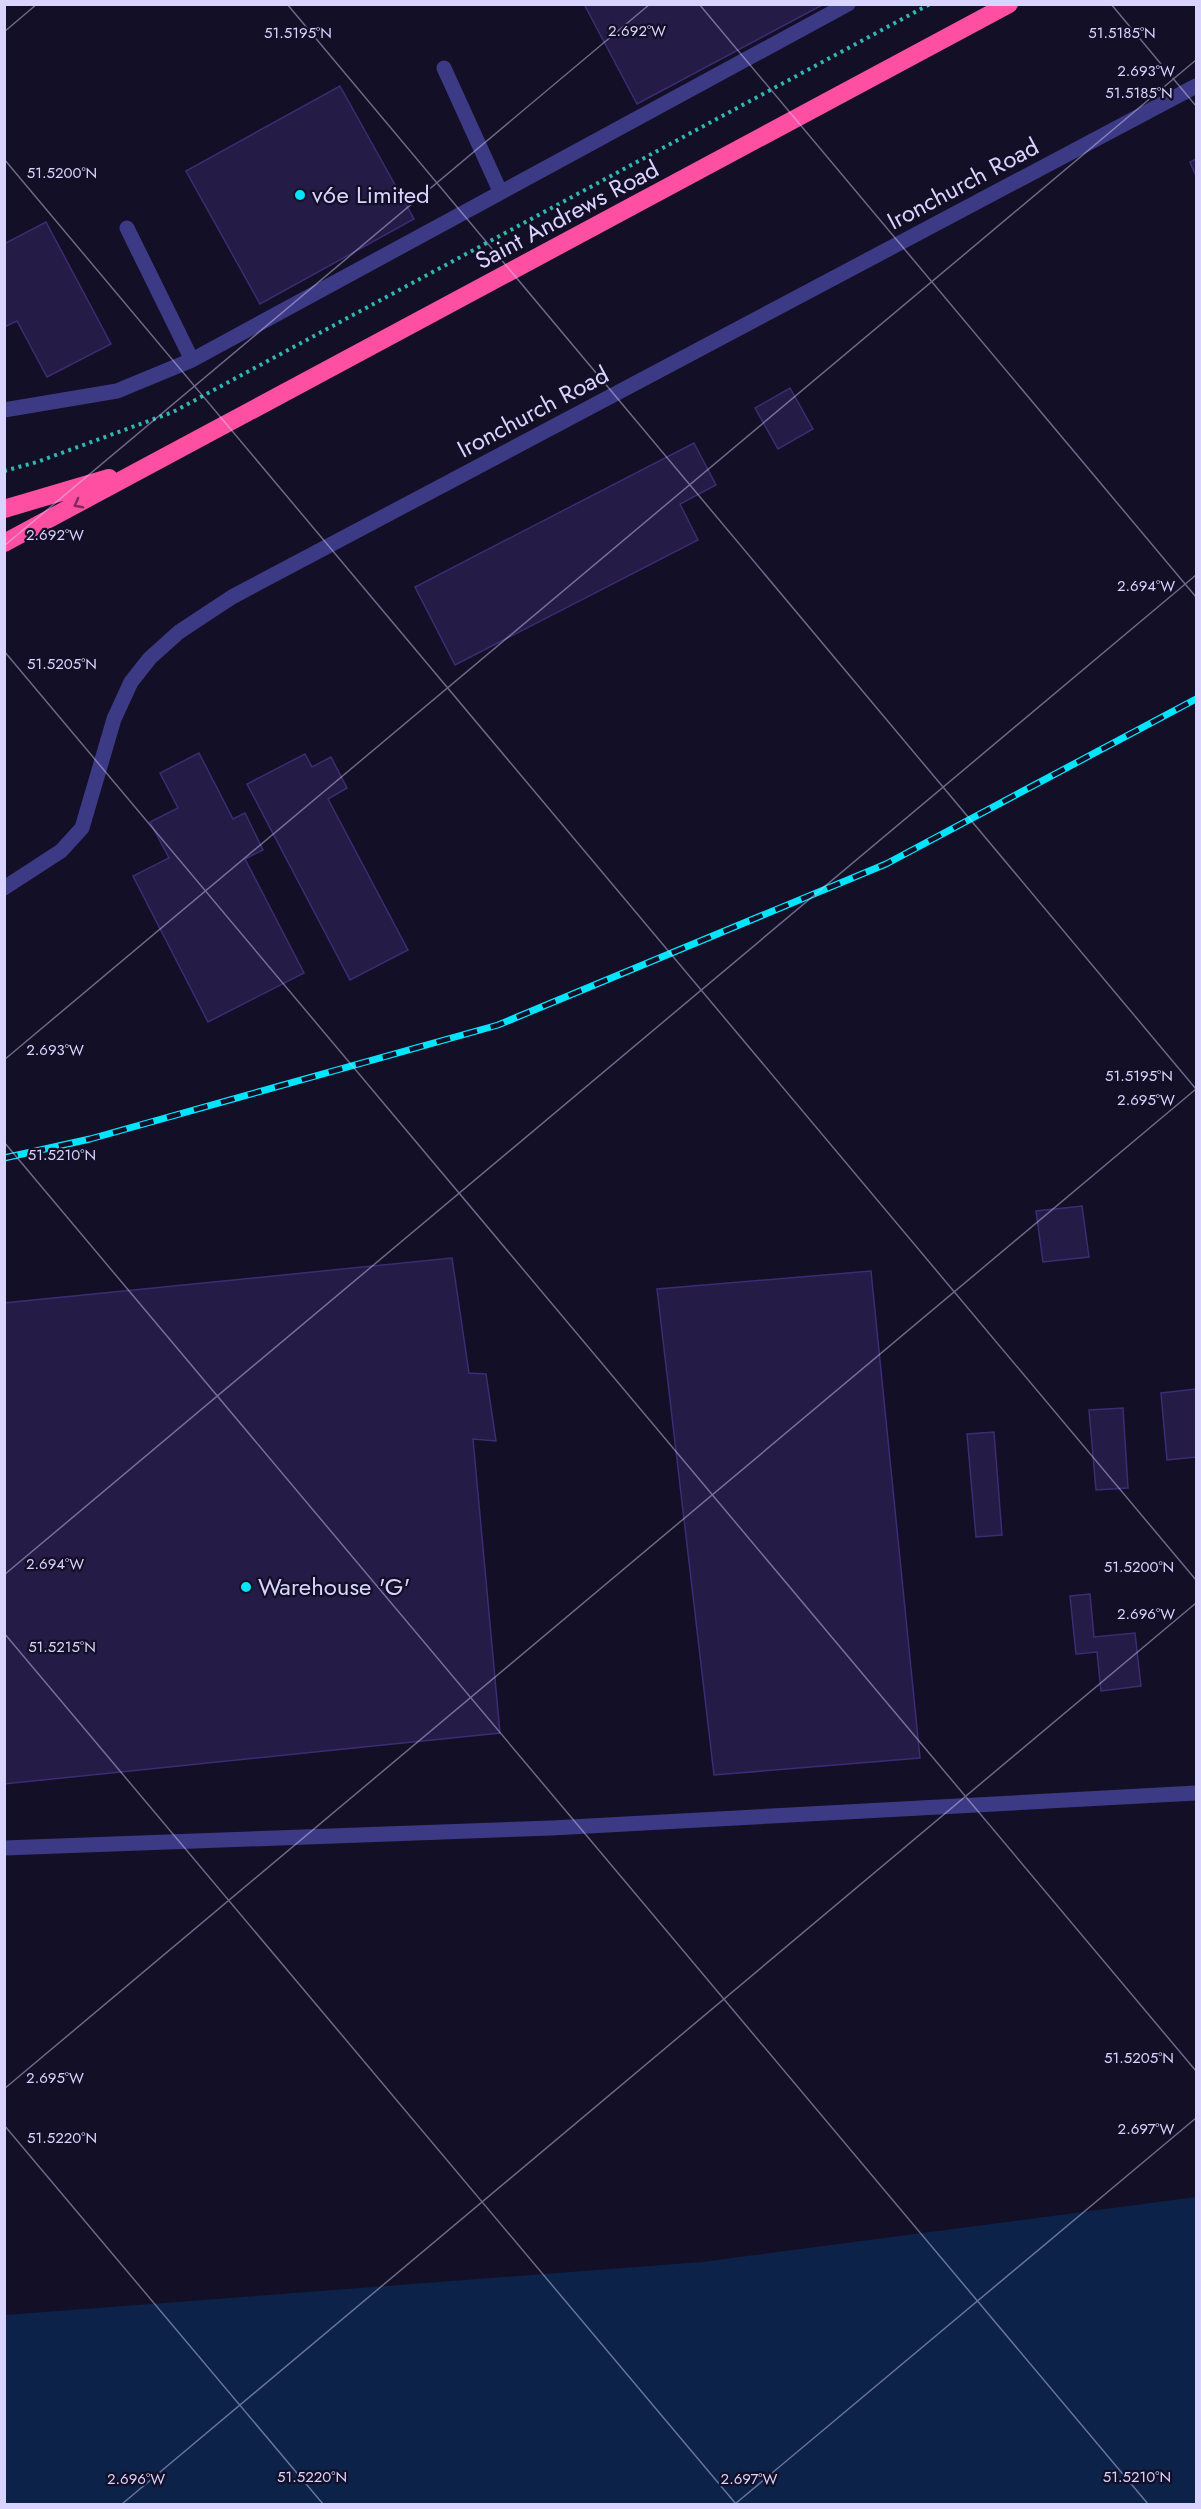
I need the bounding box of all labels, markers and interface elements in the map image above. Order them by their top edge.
text: 2.692°W [608,20,666,42]
text: 51.5195°N [264,22,332,44]
text: 51.5185°N [1088,22,1156,44]
text: 2.693°W [1117,60,1175,82]
text: 51.5185°N [1105,82,1173,104]
street label: Ironchurch Road [881,129,1045,238]
street label: Saint Andrews Road [469,151,665,278]
text: 51.5200°N [27,162,97,184]
place label: v6e Limited [312,177,430,212]
marker: v6e Limited [293,188,307,202]
street label: Ironchurch Road [451,357,615,466]
one-way arrow [74,497,84,508]
text: 2.692°W [26,524,84,546]
text: 2.694°W [1117,575,1175,597]
text: 51.5205°N [27,653,97,675]
text: 2.693°W [26,1039,84,1061]
text: 51.5195°N [1105,1065,1173,1087]
text: 2.695°W [1117,1089,1175,1111]
text: 51.5210°N [28,1144,96,1166]
text: 2.694°W [26,1553,84,1575]
text: 51.5200°N [1104,1556,1174,1578]
place label: Warehouse 'G' [258,1569,410,1604]
marker: Warehouse 'G' [239,1580,253,1594]
text: 2.696°W [1117,1603,1175,1625]
text: 51.5215°N [28,1636,96,1658]
text: 51.5205°N [1104,2047,1174,2069]
text: 2.695°W [26,2067,84,2089]
text: 2.697°W [1118,2118,1175,2140]
text: 51.5220°N [27,2127,97,2149]
text: 51.5220°N [277,2466,347,2488]
text: 51.5210°N [1103,2466,1171,2488]
text: 2.696°W [107,2468,165,2490]
text: 2.697°W [721,2468,778,2490]

